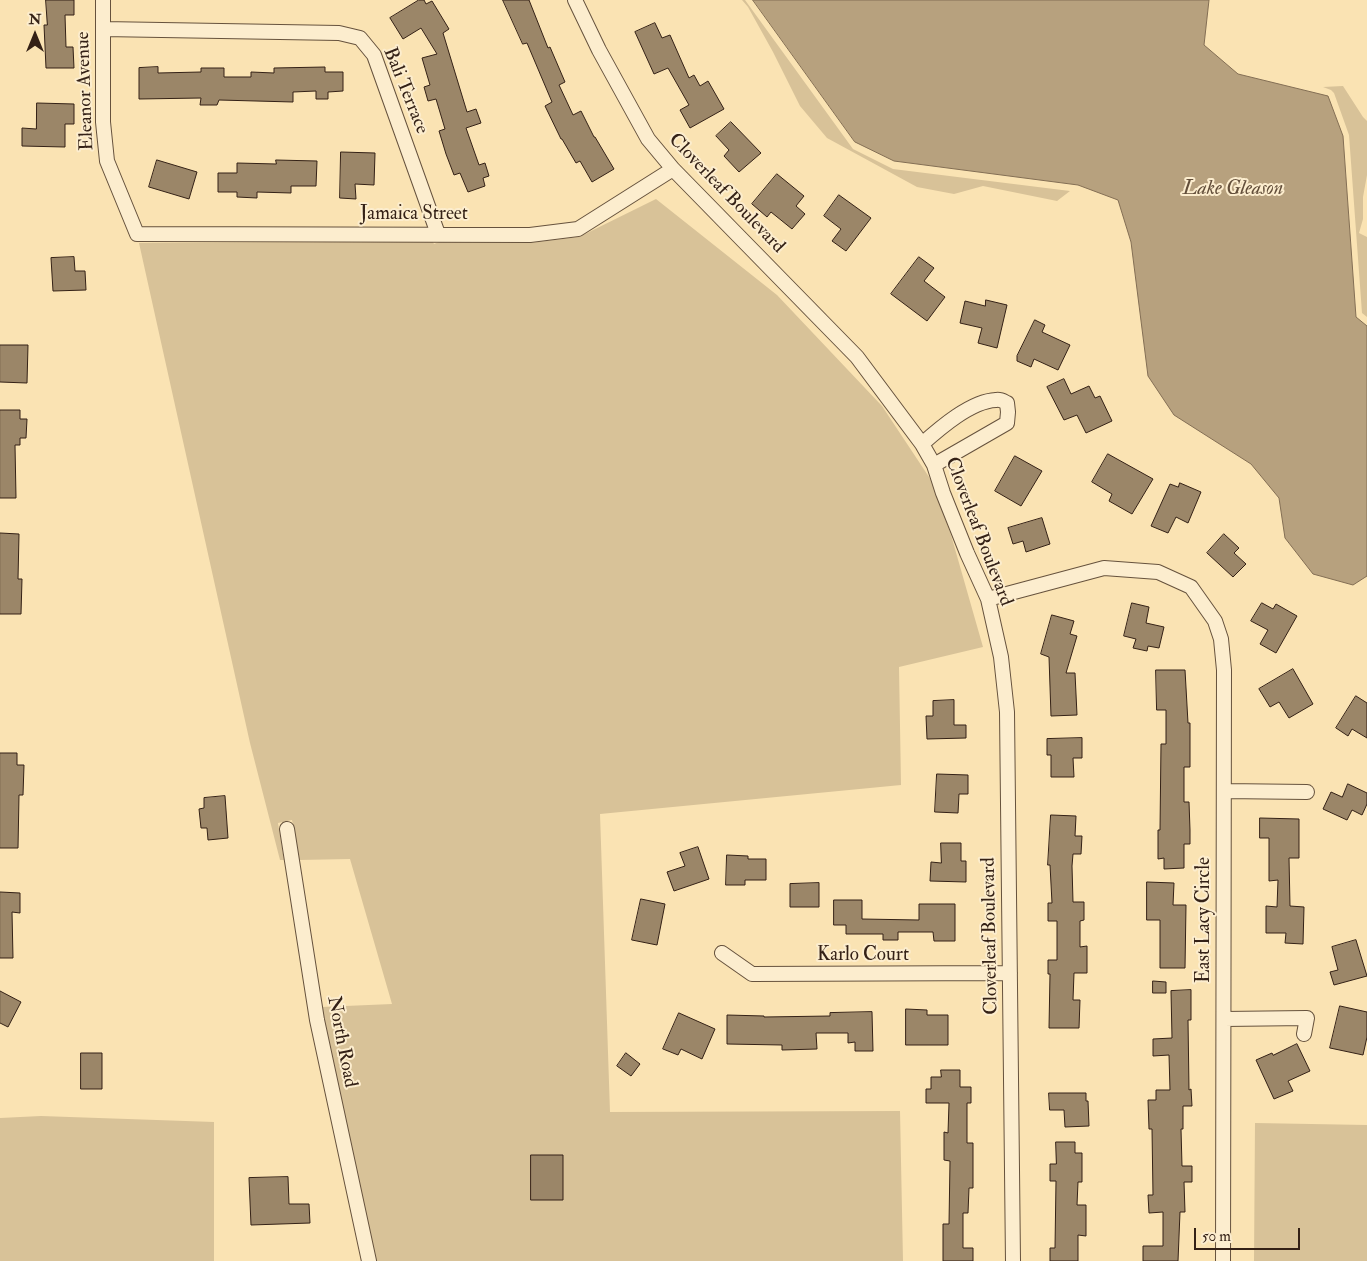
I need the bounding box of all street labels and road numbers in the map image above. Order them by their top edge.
street label: Eleanor Avenue [73,31,99,151]
street label: Bali Terrace [377,44,433,138]
street label: Cloverleaf Boulevard [663,129,789,259]
street label: Jamaica Street [360,204,468,226]
street label: Cloverleaf Boulevard [939,454,1017,610]
street label: Cloverleaf Boulevard [978,857,1004,1015]
street label: East Lacy Circle [1194,857,1216,983]
street label: Karlo Court [817,945,909,967]
street label: North Road [321,994,361,1090]

